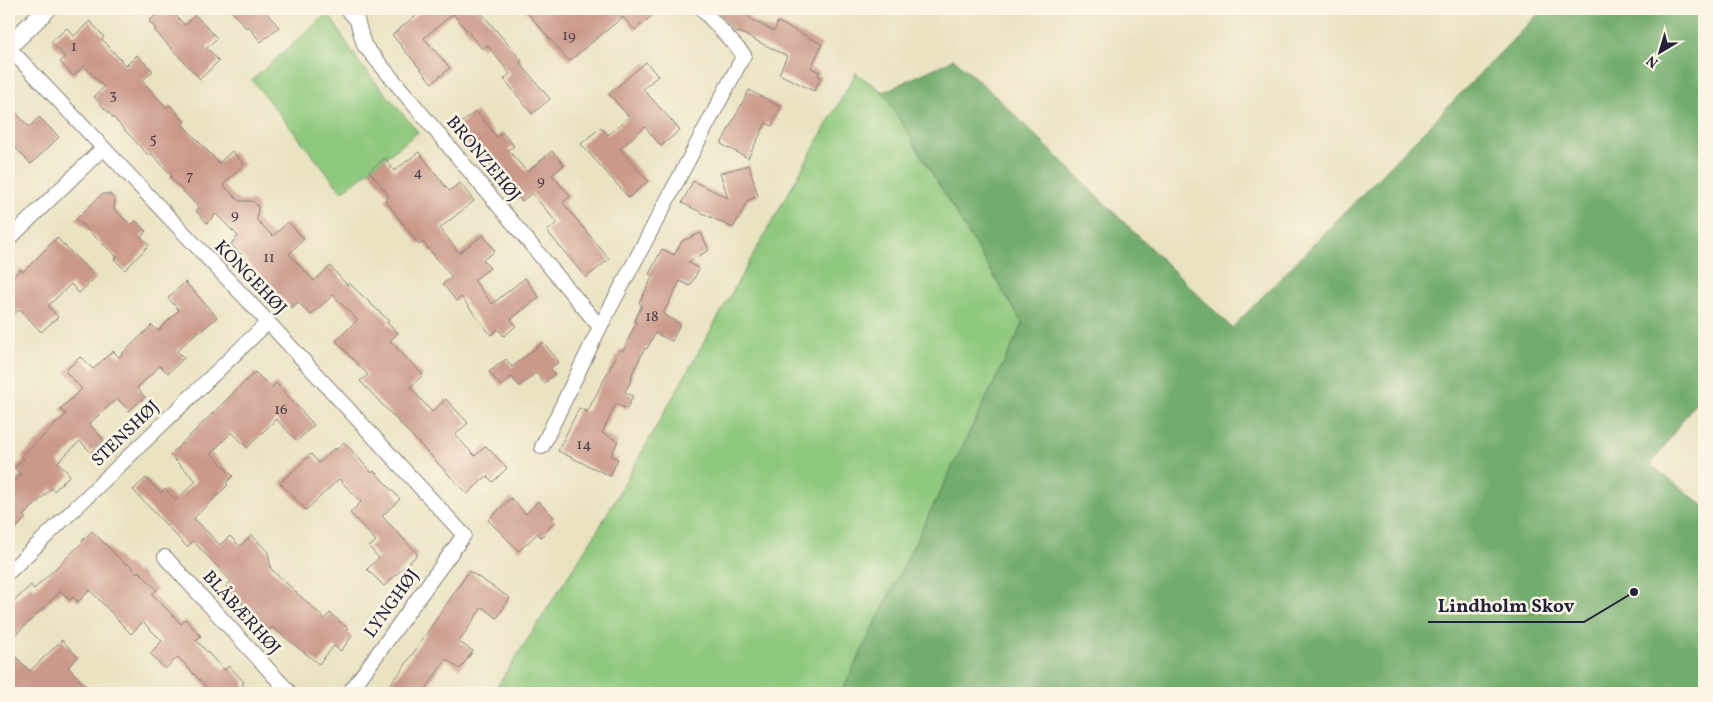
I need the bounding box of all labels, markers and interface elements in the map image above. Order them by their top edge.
house number: 19 [562,26,576,47]
north arrow [1636,28,1686,78]
house number: 1 [71,37,77,58]
text: N [1643,50,1663,72]
house number: 3 [109,85,117,106]
street label: BRONZEHØJ [440,111,526,207]
house number: 5 [149,129,157,150]
house number: 4 [414,163,423,184]
house number: 7 [186,166,194,187]
house number: 9 [537,171,545,192]
house number: 9 [231,205,239,226]
street label: KONGEHØJ [208,235,292,321]
house number: 11 [263,248,275,269]
house number: 18 [645,307,659,328]
street label: STENSHØJ [86,395,166,473]
house number: 16 [274,400,288,421]
house number: 14 [577,435,591,456]
street label: LYNGHØJ [359,564,426,644]
street label: BLÅBÆRHØJ [196,565,286,661]
callout: Lindholm Skov [1428,588,1584,622]
text: Lindholm Skov [1438,594,1575,620]

